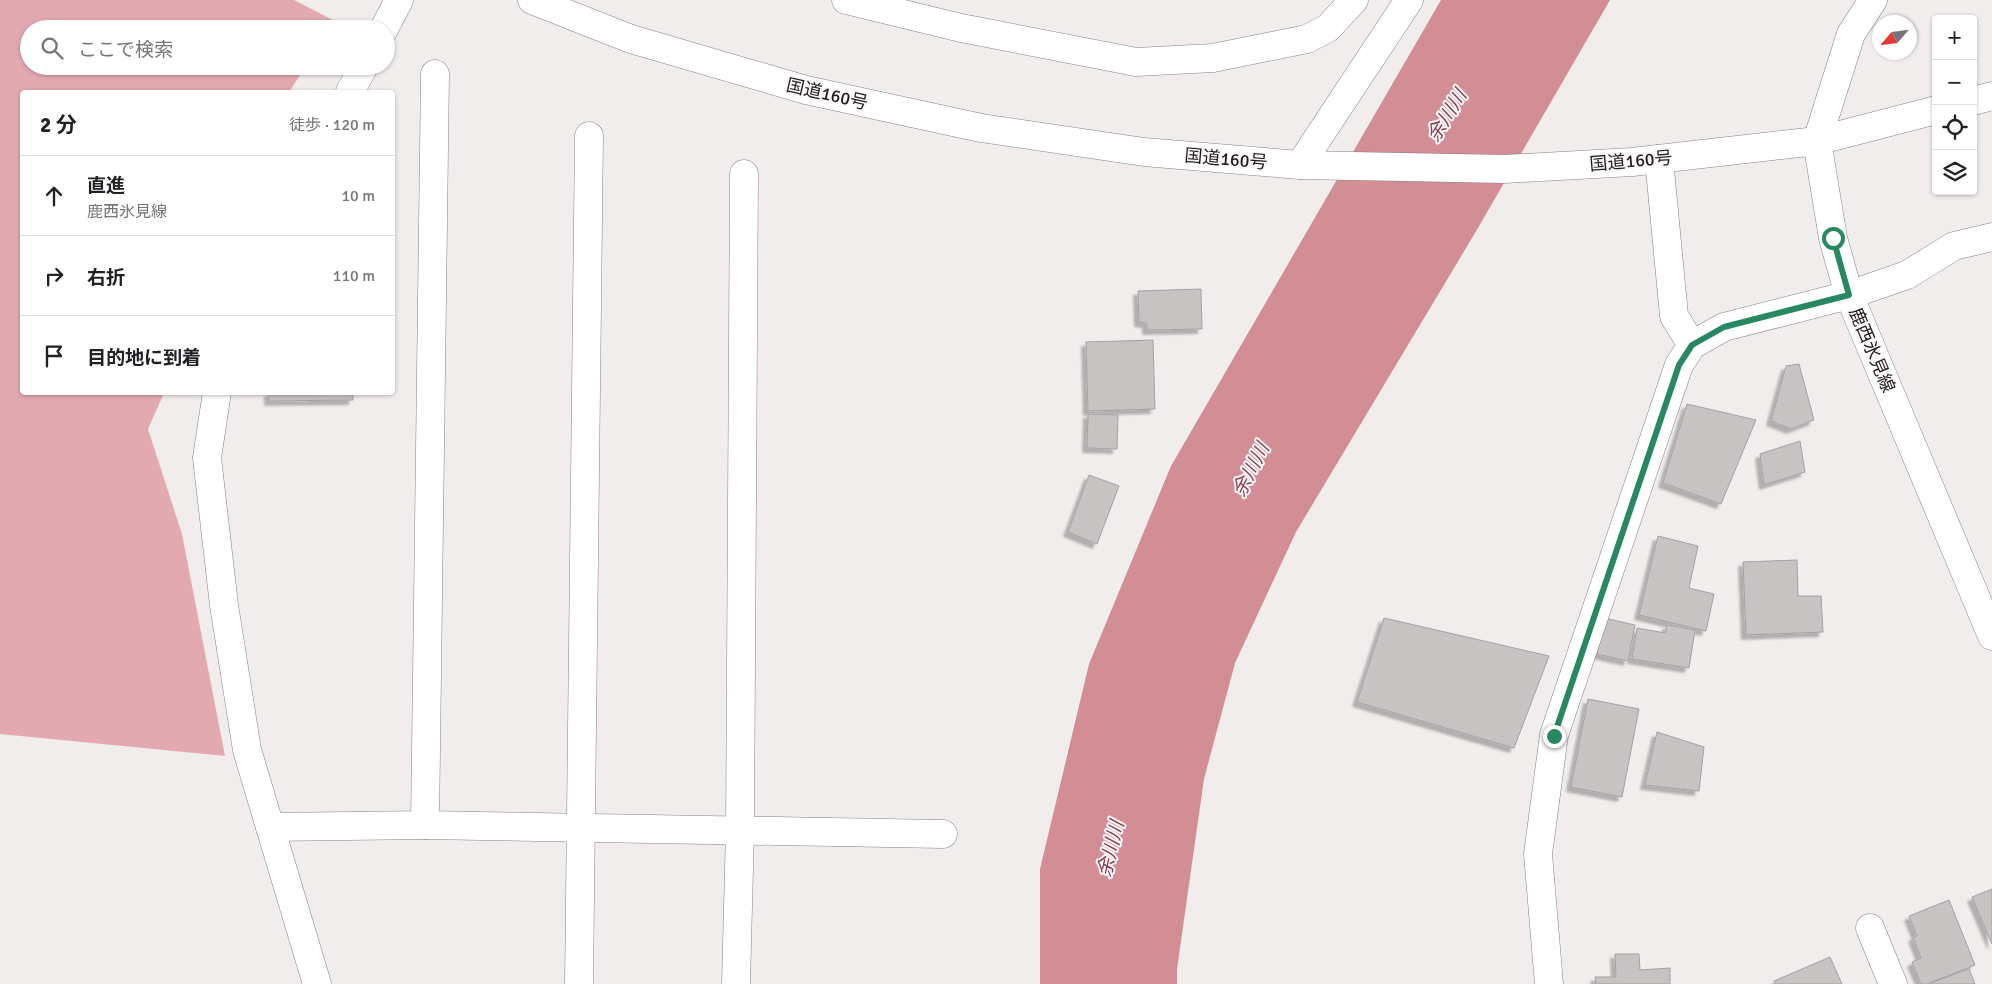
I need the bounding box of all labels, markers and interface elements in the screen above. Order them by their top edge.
north arrow [1872,15,1917,60]
map controls [1932,15,1977,195]
button: + [1932,15,1977,60]
search box [20,20,395,75]
icon: search [38,34,66,62]
text: ここで検索 [78,38,173,62]
button: − [1932,60,1977,105]
street label: 国道160号 [784,74,870,114]
water label: 余川川 [1422,84,1473,147]
button: locate [1932,105,1977,150]
text: 2 分 [40,112,77,138]
text: 徒歩 · 120 m [289,115,375,135]
street label: 国道160号 [1184,144,1268,174]
street label: 国道160号 [1589,146,1673,176]
button: layers [1932,150,1977,195]
text: 直進 [87,174,125,198]
icon: ahead [40,182,68,210]
text: 10 m [341,186,375,206]
text: 鹿西氷見線 [87,202,167,222]
route start [1822,227,1845,250]
icon: right [40,262,68,290]
text: 右折 [87,266,125,290]
text: 110 m [333,266,375,286]
street label: 鹿西氷見線 [1844,304,1900,396]
icon: arrive [40,342,68,370]
text: 目的地に到着 [87,346,201,370]
water label: 余川川 [1227,437,1276,501]
route end [1543,725,1566,748]
water label: 余川川 [1092,817,1130,880]

